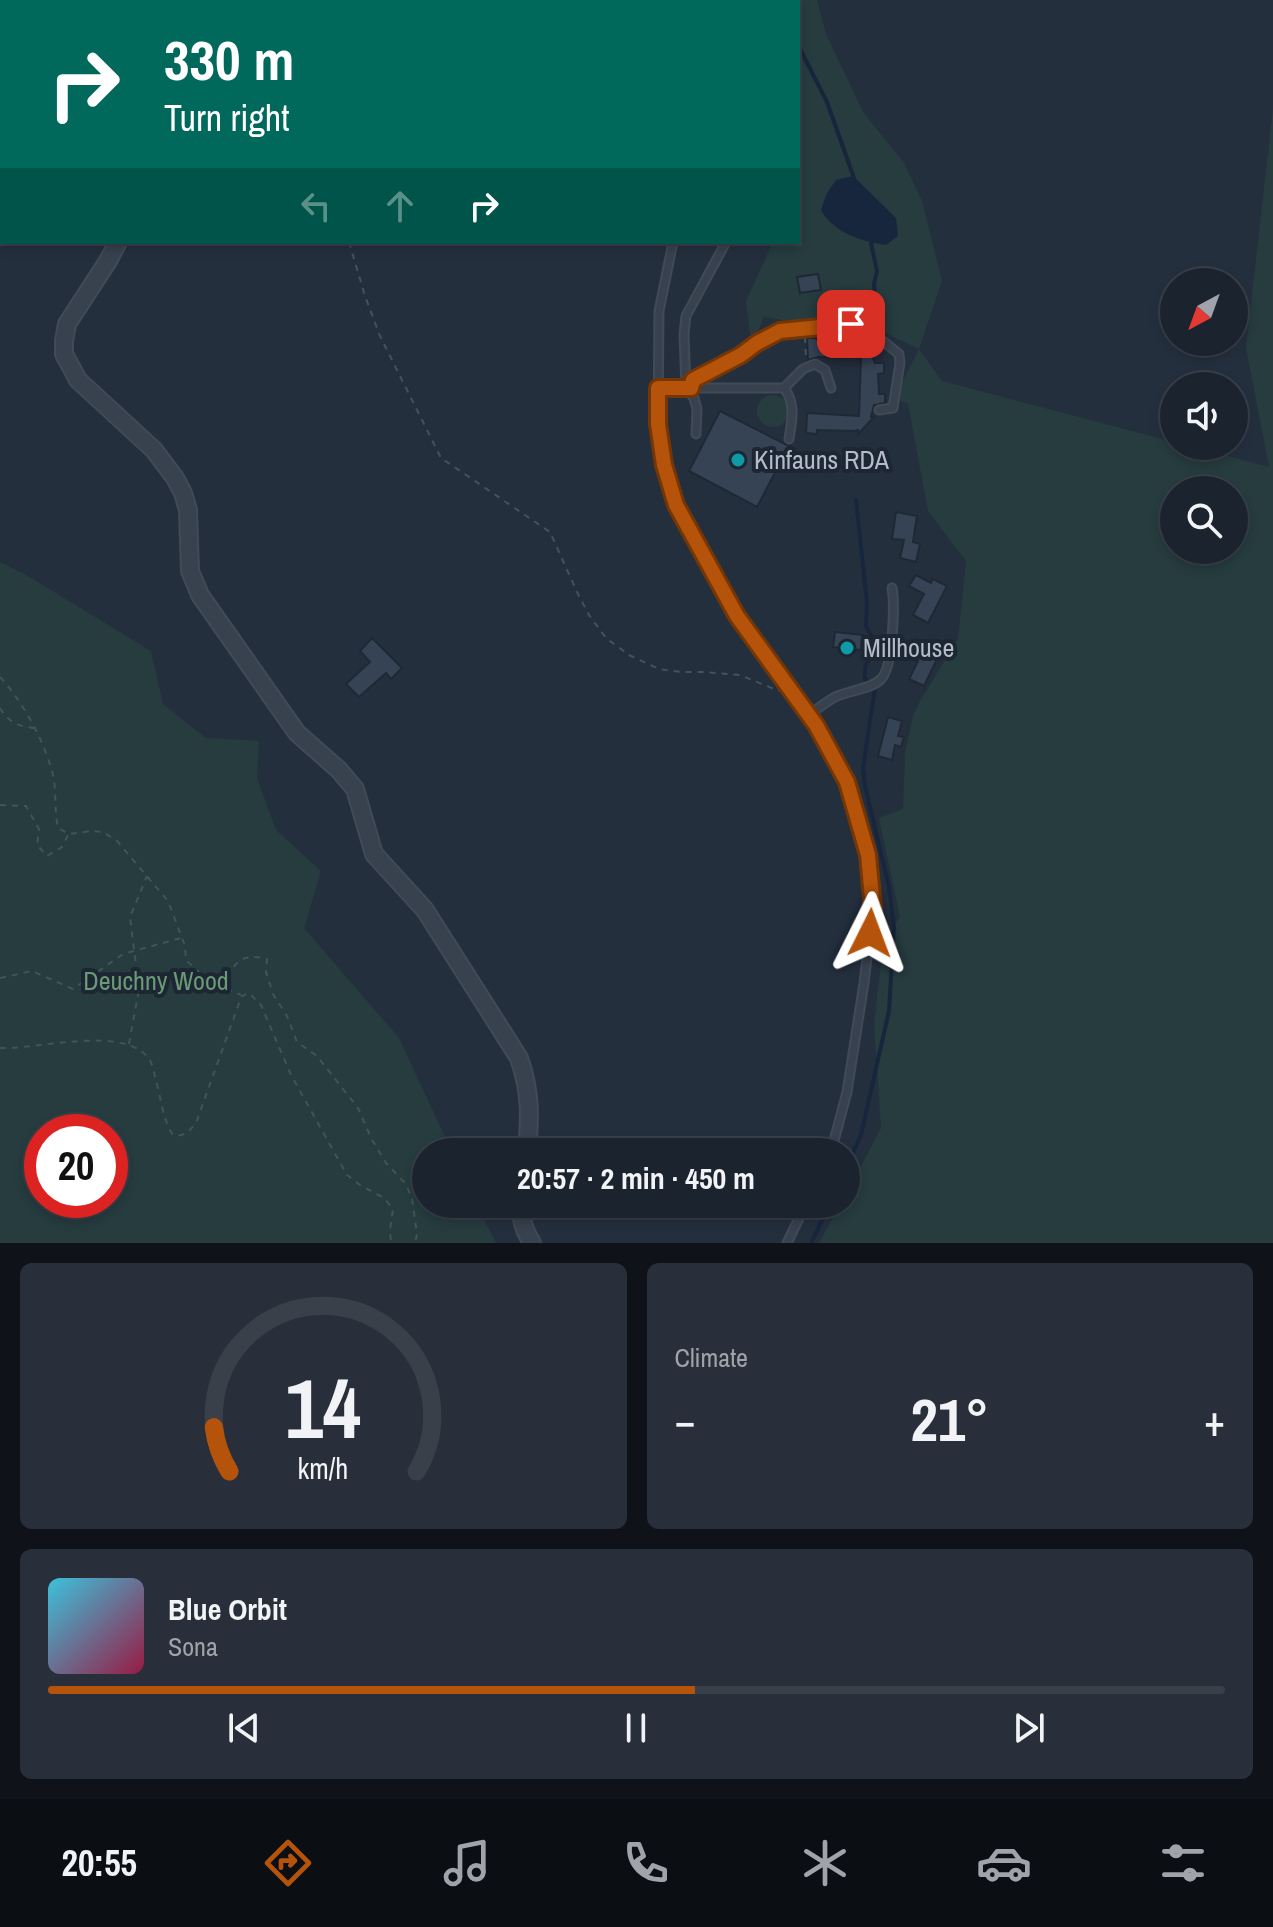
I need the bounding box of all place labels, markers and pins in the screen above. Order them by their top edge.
pin [817,290,885,358]
place label: Kinfauns RDA [754,442,890,477]
marker: Kinfauns RDA [729,451,747,469]
place label: Millhouse [863,630,954,665]
marker: Millhouse [838,639,856,657]

